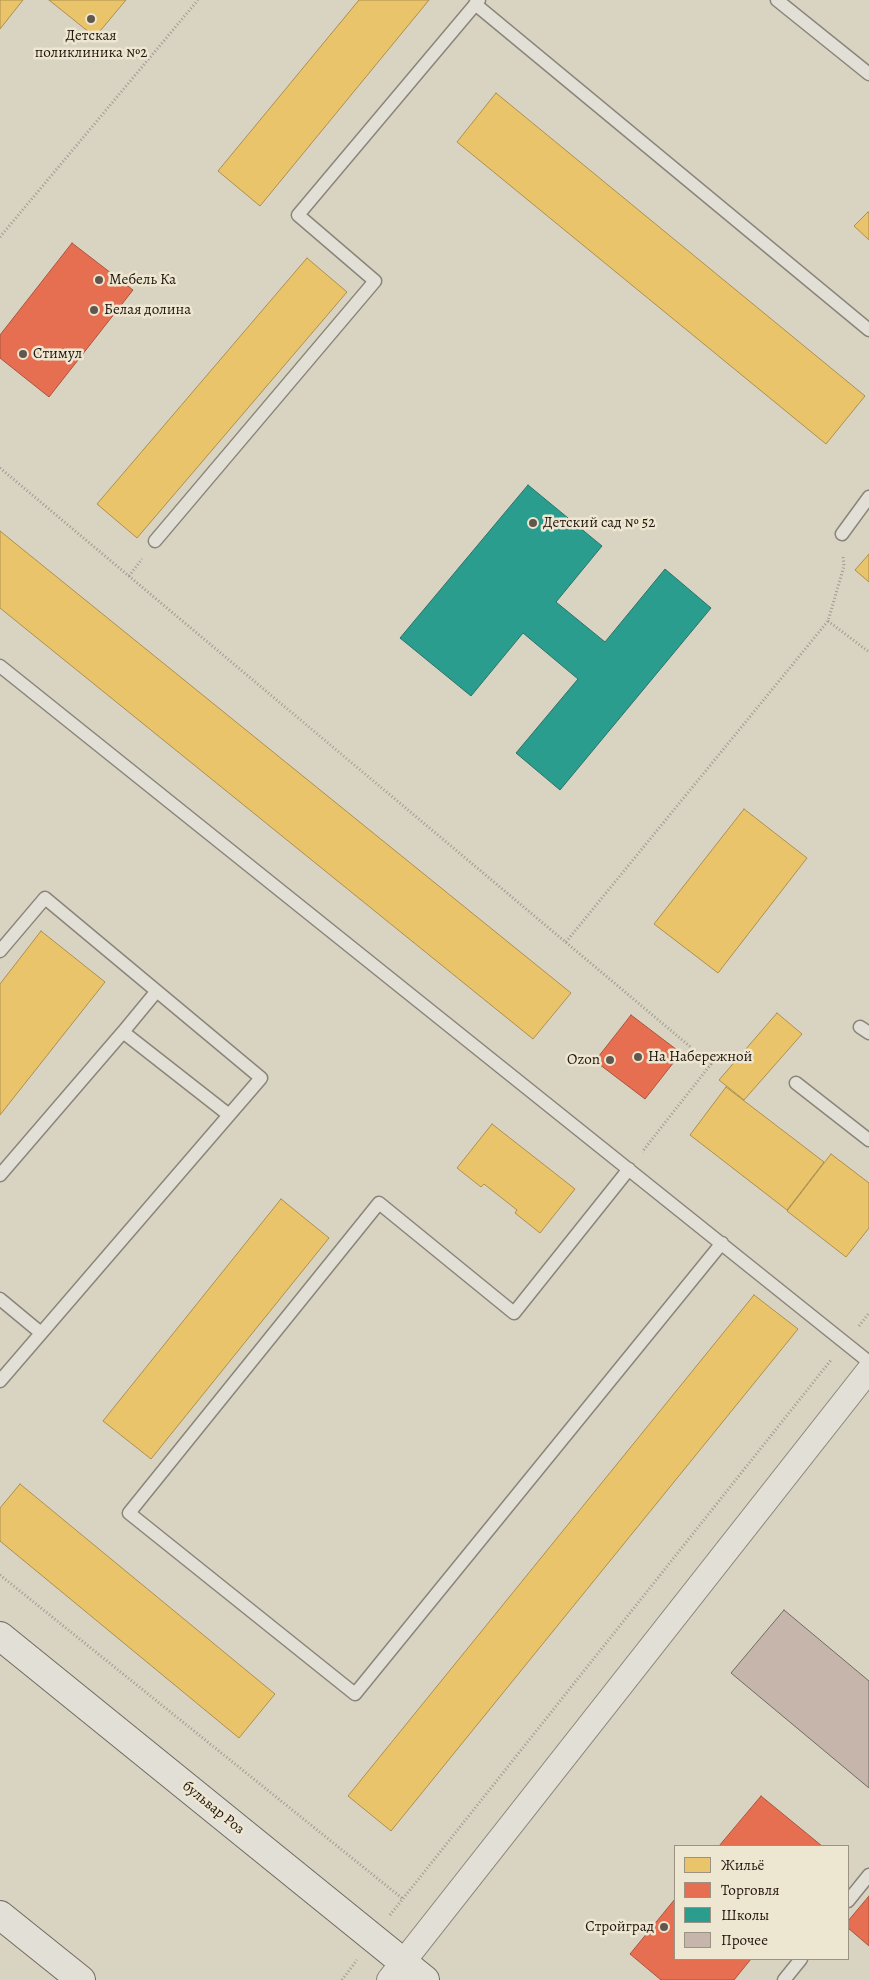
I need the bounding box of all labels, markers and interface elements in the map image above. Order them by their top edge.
marker: Детская поликлиника №2 [85,13,97,25]
place label: Детская поликлиника №2 [35,27,147,62]
place label: Мебель Ка [109,271,176,289]
marker: Мебель Ка [93,274,105,286]
place label: Белая долина [104,301,191,319]
marker: Белая долина [88,304,100,316]
place label: Стимул [33,345,82,363]
marker: Стимул [17,348,29,360]
place label: Детский сад № 52 [543,514,655,532]
marker: Детский сад № 52 [527,517,539,529]
place label: На Набережной [648,1048,752,1066]
place label: Ozon [567,1051,600,1069]
marker: На Набережной [632,1051,644,1063]
marker: Ozon [604,1054,616,1066]
street label: бульвар Роз [178,1777,248,1839]
legend [674,1845,849,1960]
text: Жильё [721,1855,764,1875]
text: Торговля [721,1880,779,1900]
text: Школы [721,1905,769,1925]
place label: Стройград [585,1918,654,1936]
marker: Стройград [658,1921,670,1933]
text: Прочее [721,1930,768,1950]

